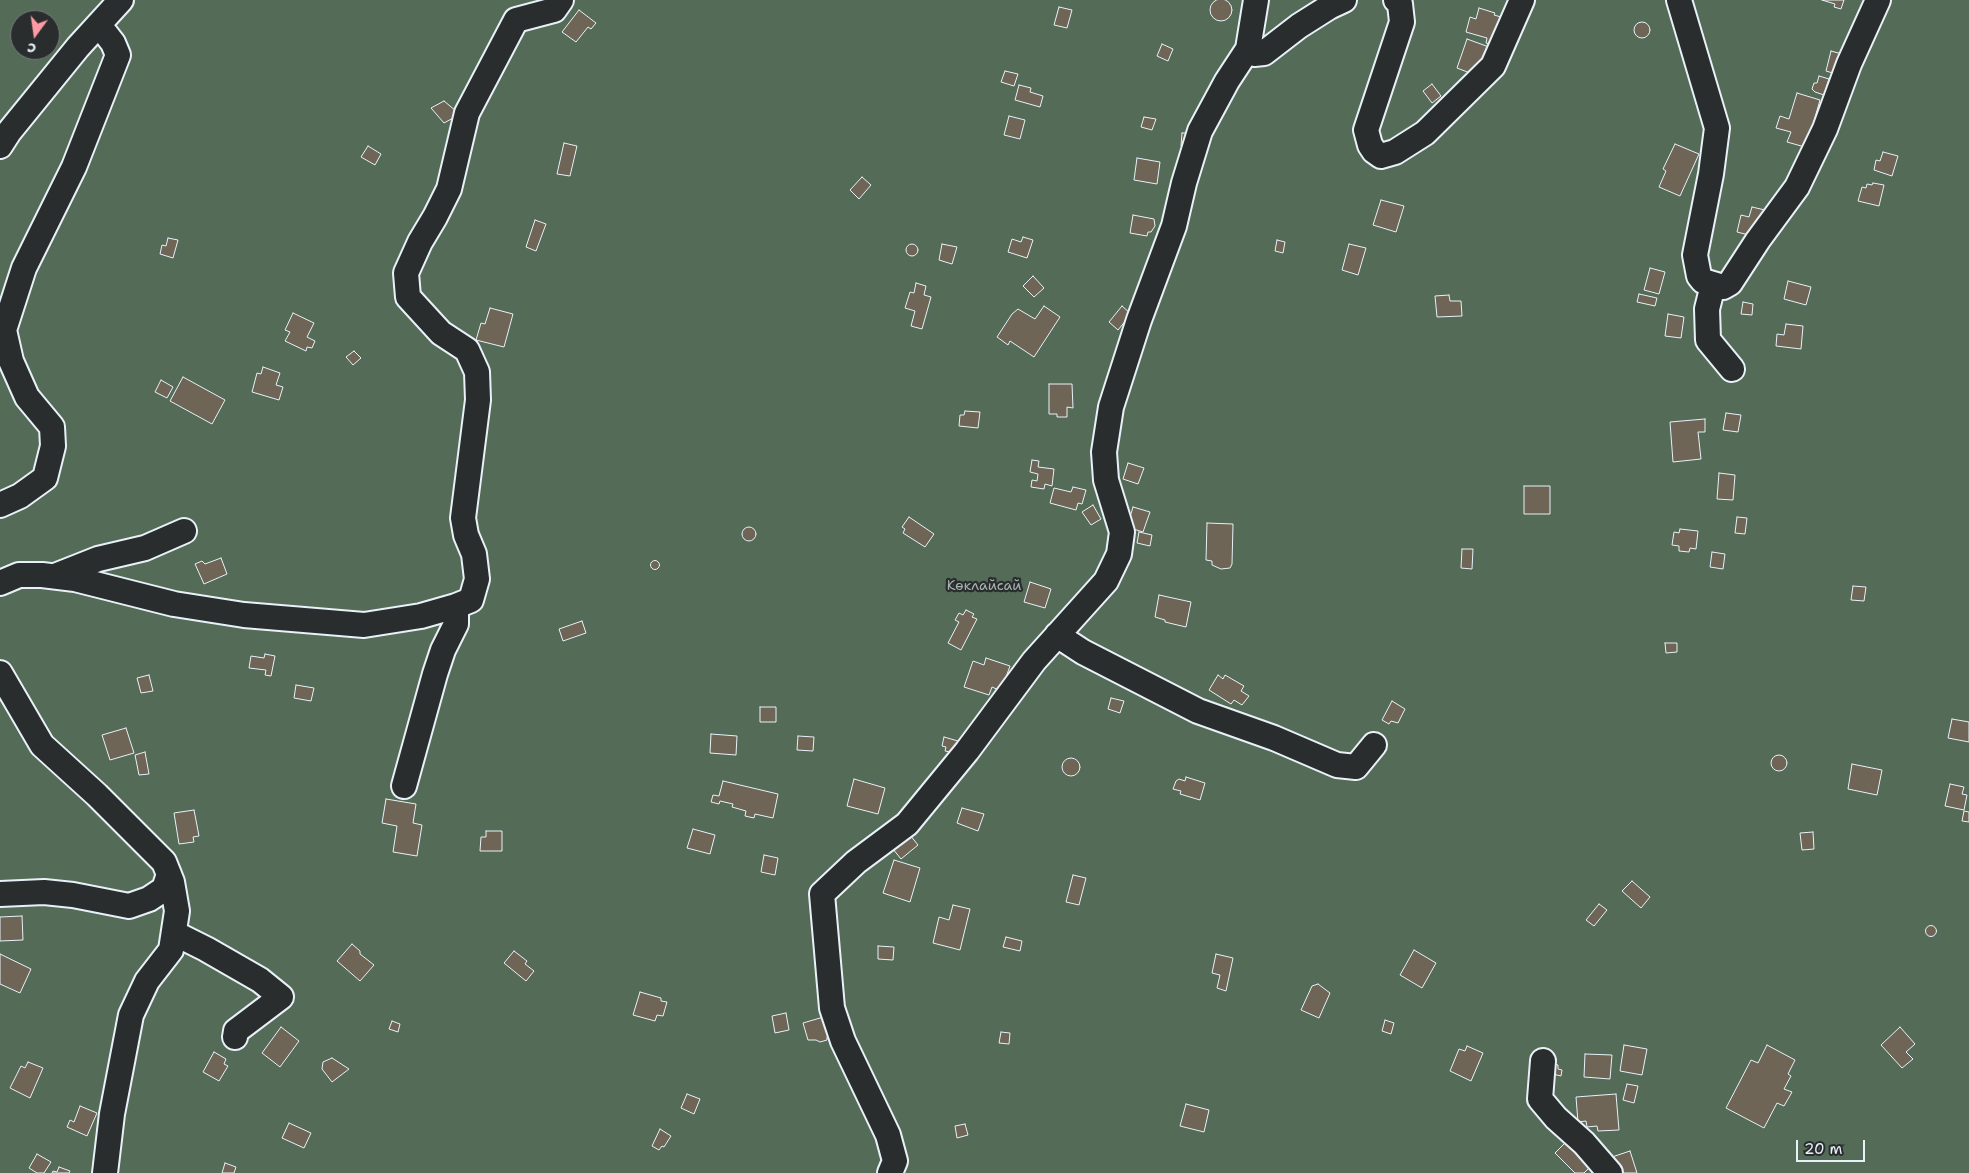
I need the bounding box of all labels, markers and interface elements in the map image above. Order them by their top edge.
north arrow [10,10,60,60]
text: С [25,39,38,58]
park label: Көклайсай [947,578,1021,594]
scale bar [1799,1130,1868,1162]
text: 20 m [1804,1139,1843,1159]

